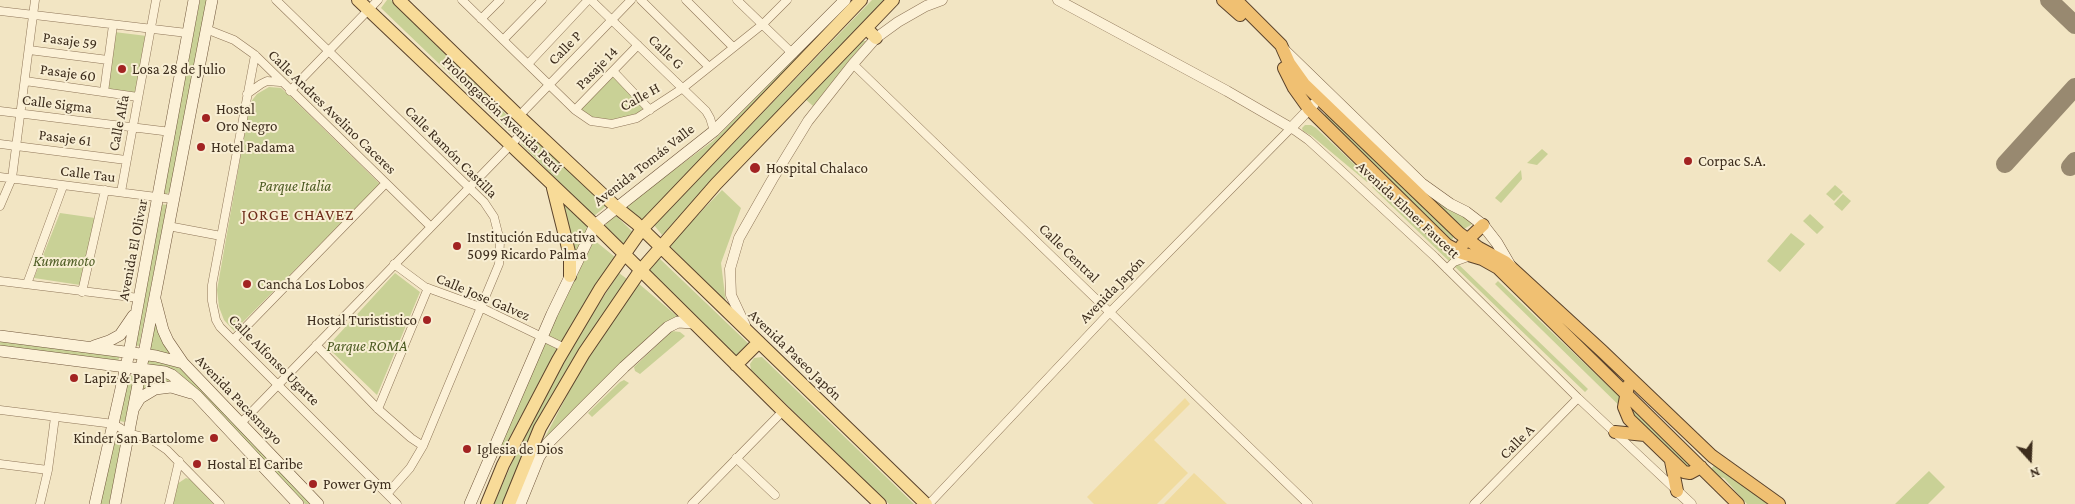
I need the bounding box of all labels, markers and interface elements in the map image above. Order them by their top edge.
street label: Calle P [544,27,586,69]
street label: Pasaje 59 [42,28,98,54]
street label: Calle G [644,31,688,73]
street label: Pasaje 14 [572,43,622,93]
street label: Calle Andres Avelino Caceres [264,46,400,178]
street label: Prolongación Avenida Perú [438,53,566,177]
street label: Pasaje 60 [39,60,97,86]
place label: Losa 28 de Julio [132,60,226,78]
marker: Losa 28 de Julio [116,63,128,75]
street label: Calle H [617,79,663,115]
street label: Calle Sigma [21,91,93,117]
street label: Calle Alfa [105,93,133,153]
place label: Hostal Oro Negro [216,100,277,135]
street label: Calle Ramón Castilla [401,102,501,202]
marker: Hostal Oro Negro [200,112,212,124]
street label: Avenida Tomás Valle [590,120,698,210]
street label: Pasaje 61 [38,126,92,150]
place label: Hotel Padama [211,138,295,156]
marker: Hotel Padama [195,141,207,153]
place label: Corpac S.A. [1698,152,1766,170]
marker: Corpac S.A. [1682,155,1694,167]
street label: Avenida Elmer Faucett [1353,157,1463,263]
place label: Hospital Chalaco [766,159,868,177]
marker: Hospital Chalaco [748,161,762,175]
street label: Calle Tau [59,162,117,186]
park label: Parque Italia [259,177,331,195]
street label: Avenida El Olivar [114,198,152,302]
district label: JORGE CHAVEZ [240,205,356,225]
street label: Calle Central [1035,220,1103,286]
place label: Institución Educativa 5099 Ricardo Palma [467,228,596,263]
marker: Institución Educativa 5099 Ricardo Palma [451,240,463,252]
park label: Kumamoto [33,252,95,270]
street label: Avenida Japón [1076,253,1148,327]
street label: Calle Jose Galvez [433,269,533,325]
place label: Cancha Los Lobos [257,275,364,293]
marker: Cancha Los Lobos [241,278,253,290]
street label: Avenida Paseo Japón [745,306,845,404]
street label: Calle Alfonso Ugarte [225,311,323,409]
place label: Hostal Turististico [307,311,417,329]
marker: Hostal Turististico [421,314,433,326]
park label: Parque ROMA [326,337,408,355]
street label: Avenida Pacasmayo [192,351,286,449]
place label: Lapiz & Papel [84,369,165,387]
marker: Lapiz & Papel [68,372,80,384]
street label: Calle A [1496,421,1538,463]
place label: Kinder San Bartolome [73,429,204,447]
marker: Kinder San Bartolome [208,432,220,444]
north arrow [2005,434,2055,484]
place label: Iglesia de Dios [477,440,563,458]
marker: Iglesia de Dios [461,443,473,455]
place label: Hostal El Caribe [207,455,303,473]
marker: Hostal El Caribe [191,458,203,470]
text: N [2028,464,2042,482]
place label: Power Gym [323,475,392,493]
marker: Power Gym [307,478,319,490]

